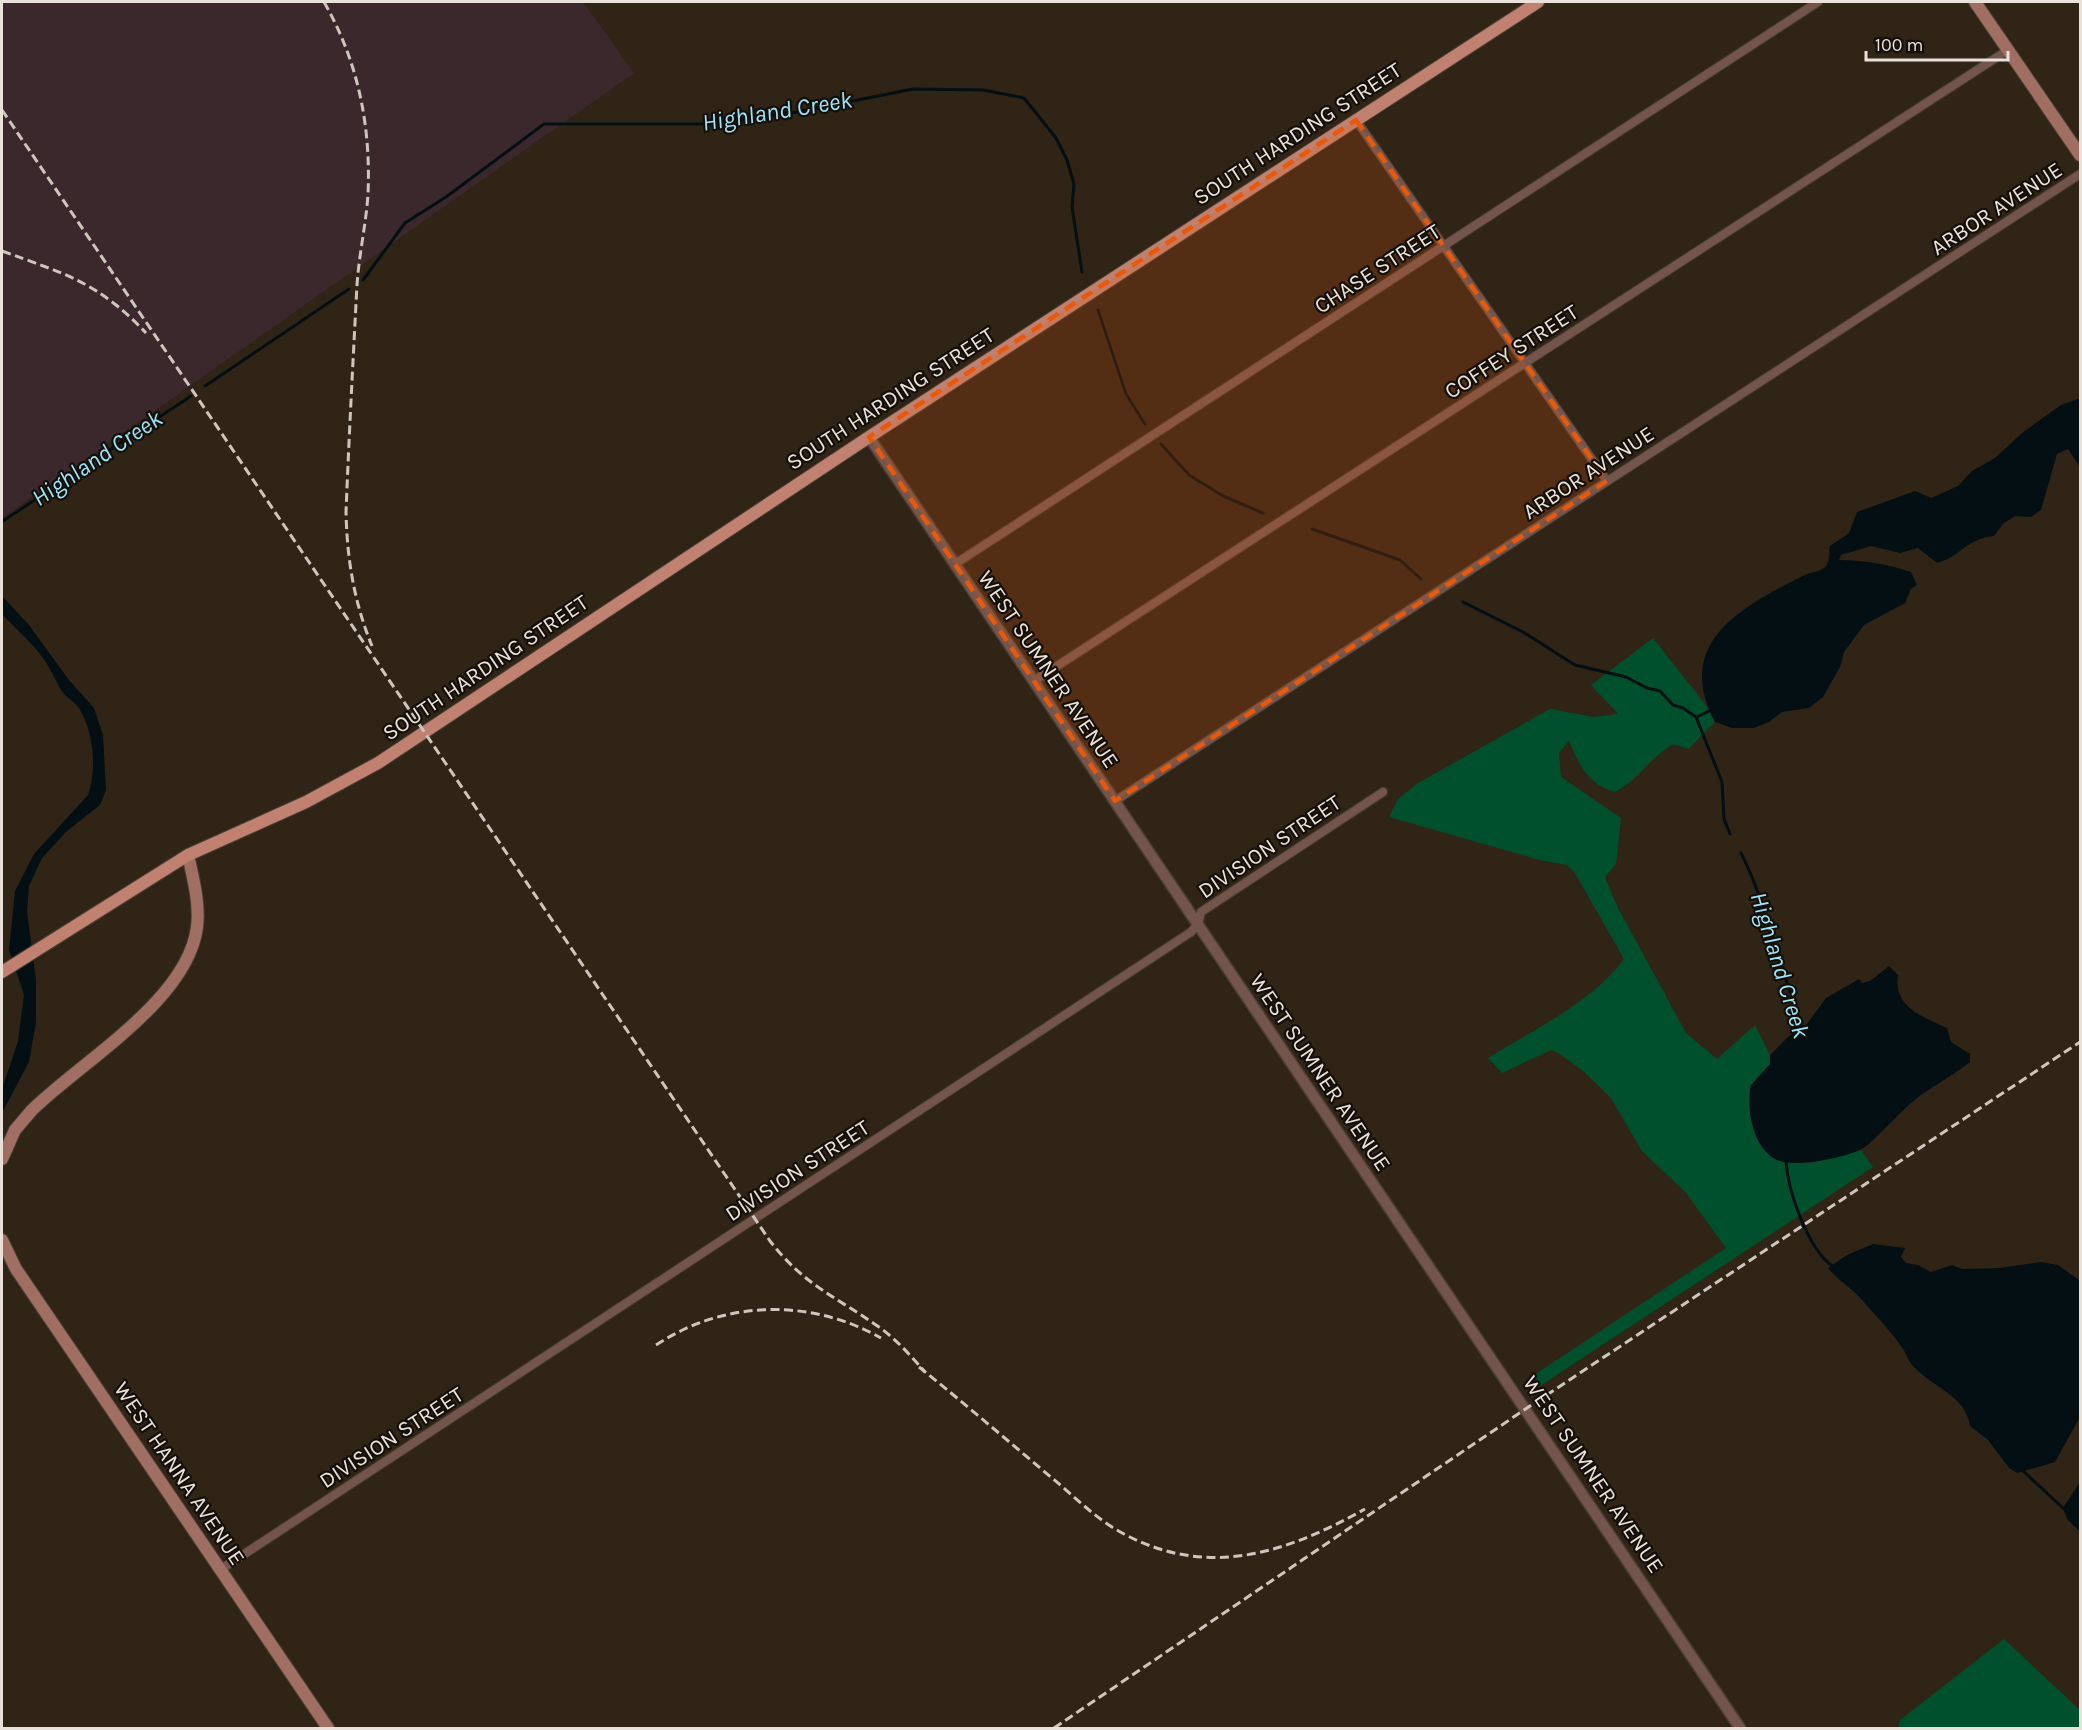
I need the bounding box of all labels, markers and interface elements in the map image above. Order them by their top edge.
scale bar [1866,24,2008,62]
text: 100 m [1875,34,1923,56]
street label: SOUTH HARDING STREET [1189,57,1406,211]
water label: Highland Creek [700,85,855,137]
street label: ARBOR AVENUE [1926,157,2067,261]
street label: CHASE STREET [1310,218,1446,319]
street label: COFFEY STREET [1440,299,1583,405]
street label: SOUTH HARDING STREET [782,322,999,476]
water label: Highland Creek [26,404,168,512]
street label: ARBOR AVENUE [1518,421,1659,525]
street label: WEST SUMNER AVENUE [972,566,1124,773]
street label: SOUTH HARDING STREET [378,589,593,746]
street label: DIVISION STREET [1193,789,1346,904]
water label: Highland Creek [1745,889,1816,1042]
street label: WEST SUMNER AVENUE [1244,969,1396,1176]
street label: DIVISION STREET [721,1115,875,1227]
street label: WEST SUMNER AVENUE [1517,1371,1669,1578]
street label: WEST HANNA AVENUE [108,1377,250,1570]
street label: DIVISION STREET [315,1382,469,1494]

